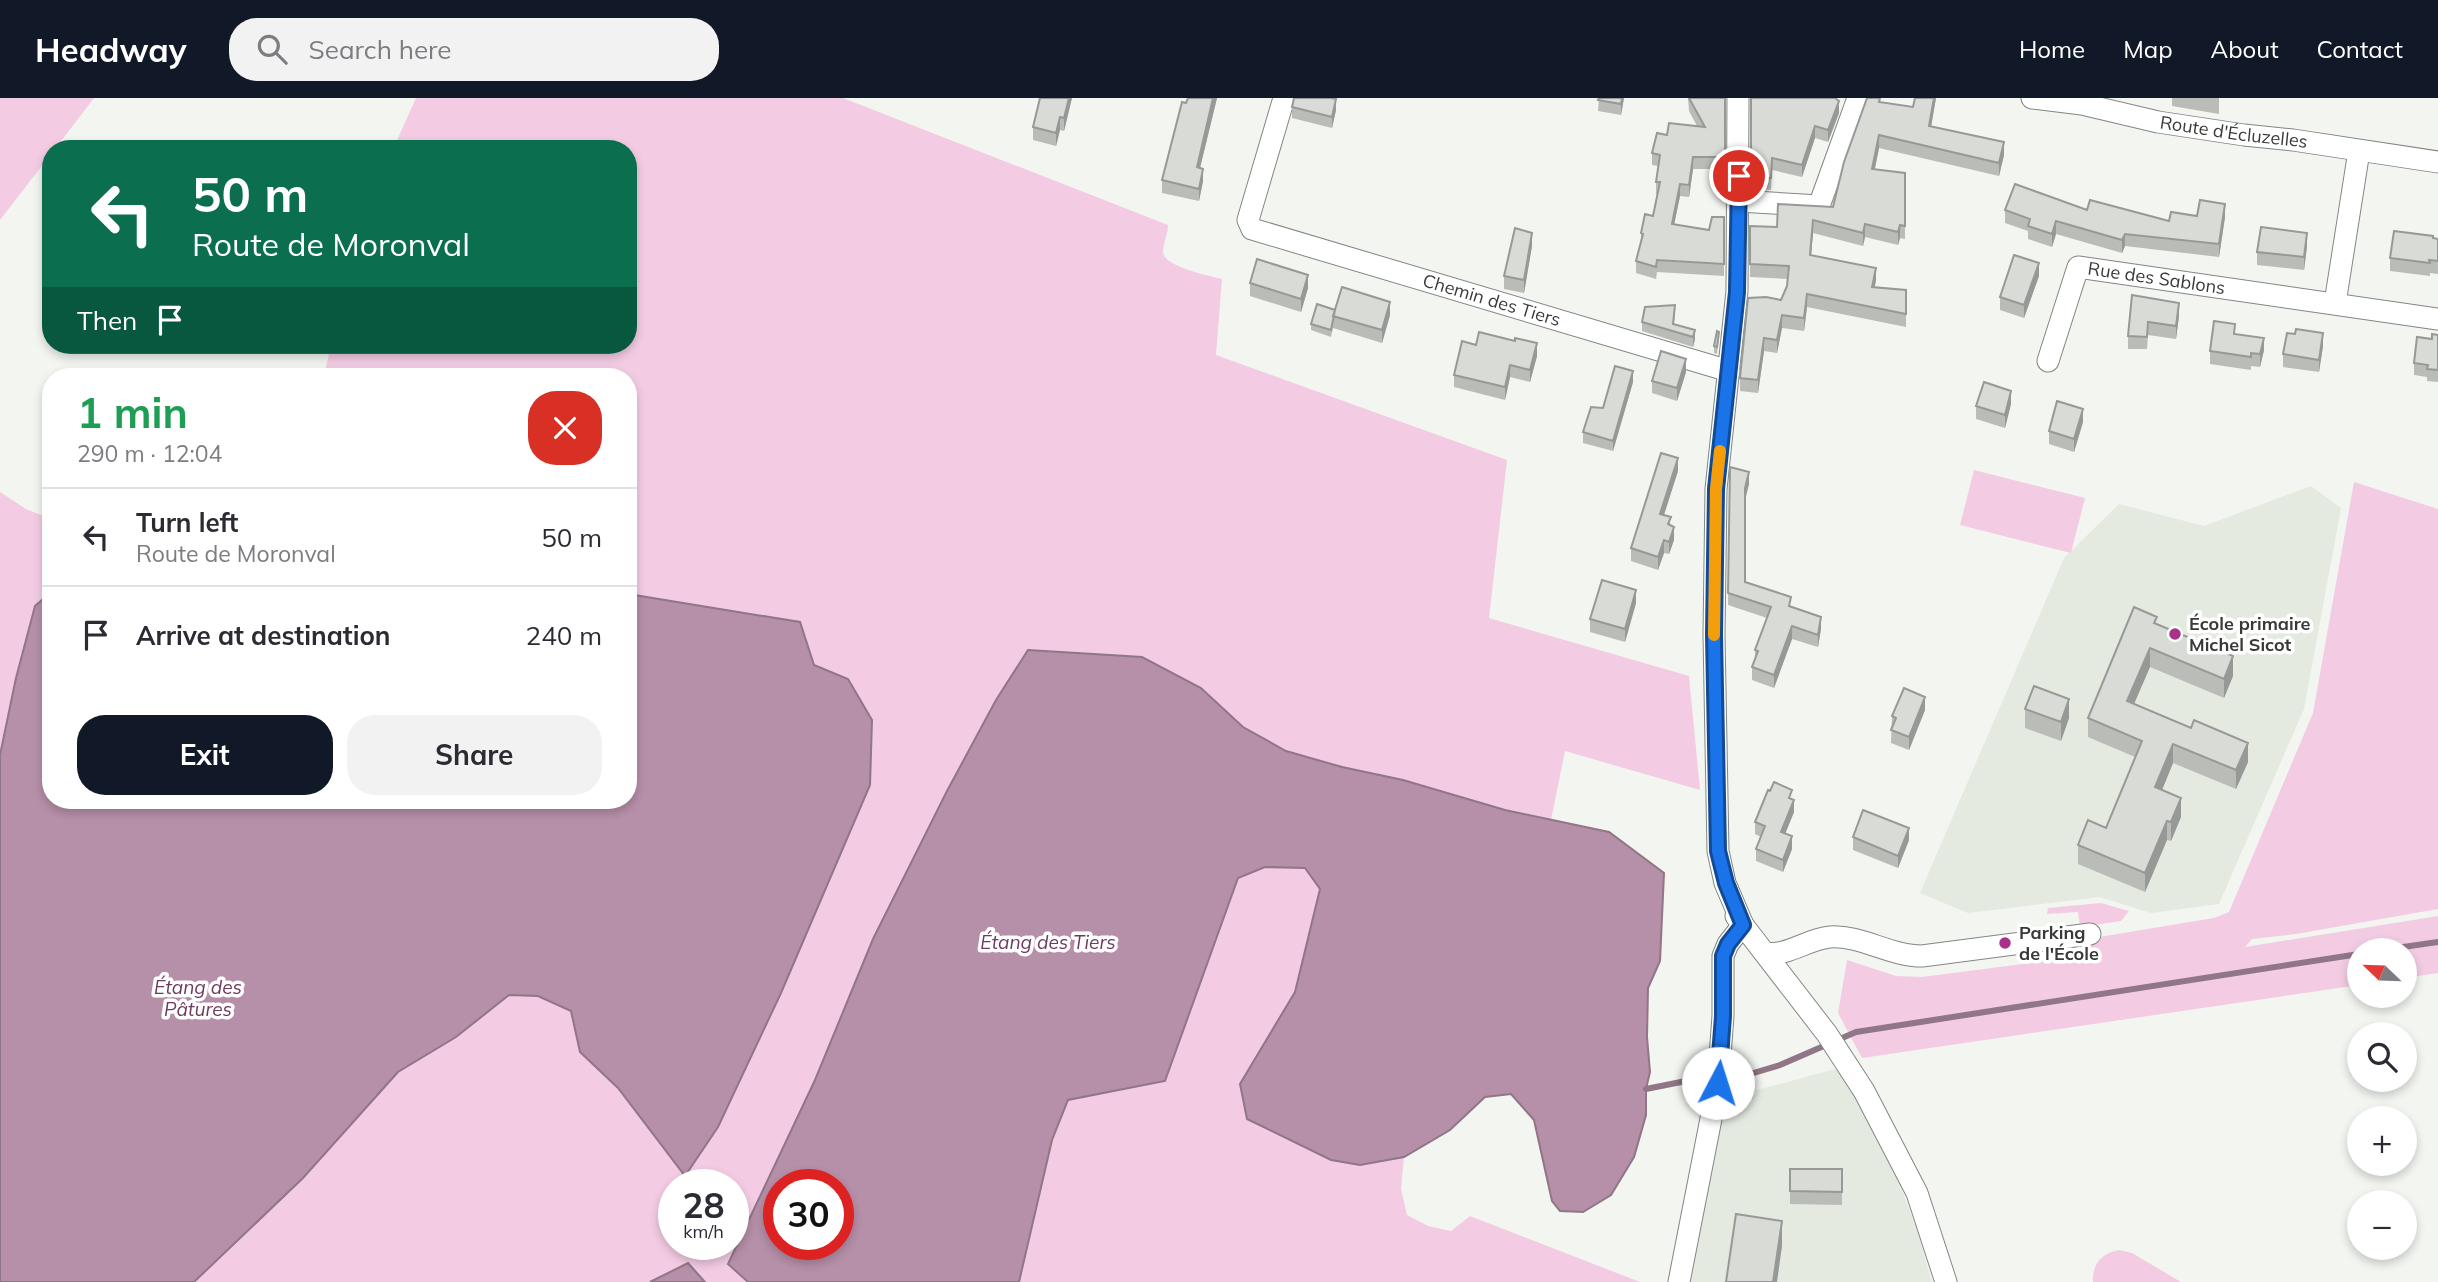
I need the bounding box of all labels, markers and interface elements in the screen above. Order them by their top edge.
search box [229,18,719,81]
text: Headway [35,29,187,70]
icon: search [253,30,291,68]
text: Search here [309,33,451,66]
text: Home [2019,34,2085,64]
text: Map [2123,34,2173,64]
text: About [2211,34,2279,64]
text: Contact [2317,34,2403,64]
street label: Route d'Écluzelles [2158,110,2309,153]
pin [1709,146,1769,206]
icon: arrive [1720,157,1758,195]
text: 50 m [192,163,308,224]
icon: left [77,168,168,259]
text: Route de Moronval [192,224,470,264]
street label: Rue des Sablons [2086,257,2227,299]
street label: Chemin des Tiers [1420,268,1563,331]
icon: arrive [151,301,189,339]
text: Then [77,304,137,337]
text: 1 min [77,386,188,439]
button: close [528,391,602,465]
text: 290 m · 12:04 [77,439,222,468]
text: Turn left [136,506,238,539]
icon: left [77,518,115,556]
text: 50 m [541,521,602,554]
text: Route de Moronval [136,539,336,568]
place label: École primaire Michel Sicot [2189,612,2311,656]
icon: arrive [77,616,115,654]
text: Arrive at destination [136,619,391,652]
text: 240 m [526,619,602,652]
marker: École primaire Michel Sicot [2167,626,2183,642]
button: Exit [77,715,333,795]
button: Share [347,715,602,795]
place label: Parking de l'École [2019,921,2099,965]
water label: Étang des Tiers [980,930,1116,954]
marker: Parking de l'École [1997,935,2013,951]
north arrow [2347,938,2417,1008]
map controls [2347,938,2417,1260]
water label: Étang des Pâtures [154,975,242,1021]
button: search [2347,1022,2417,1092]
position arrow [1681,1046,1755,1120]
button: + [2347,1106,2417,1176]
speed limit sign: 30 [763,1169,854,1260]
text: 28 [682,1183,725,1227]
button: − [2347,1190,2417,1260]
text: km/h [683,1220,724,1243]

